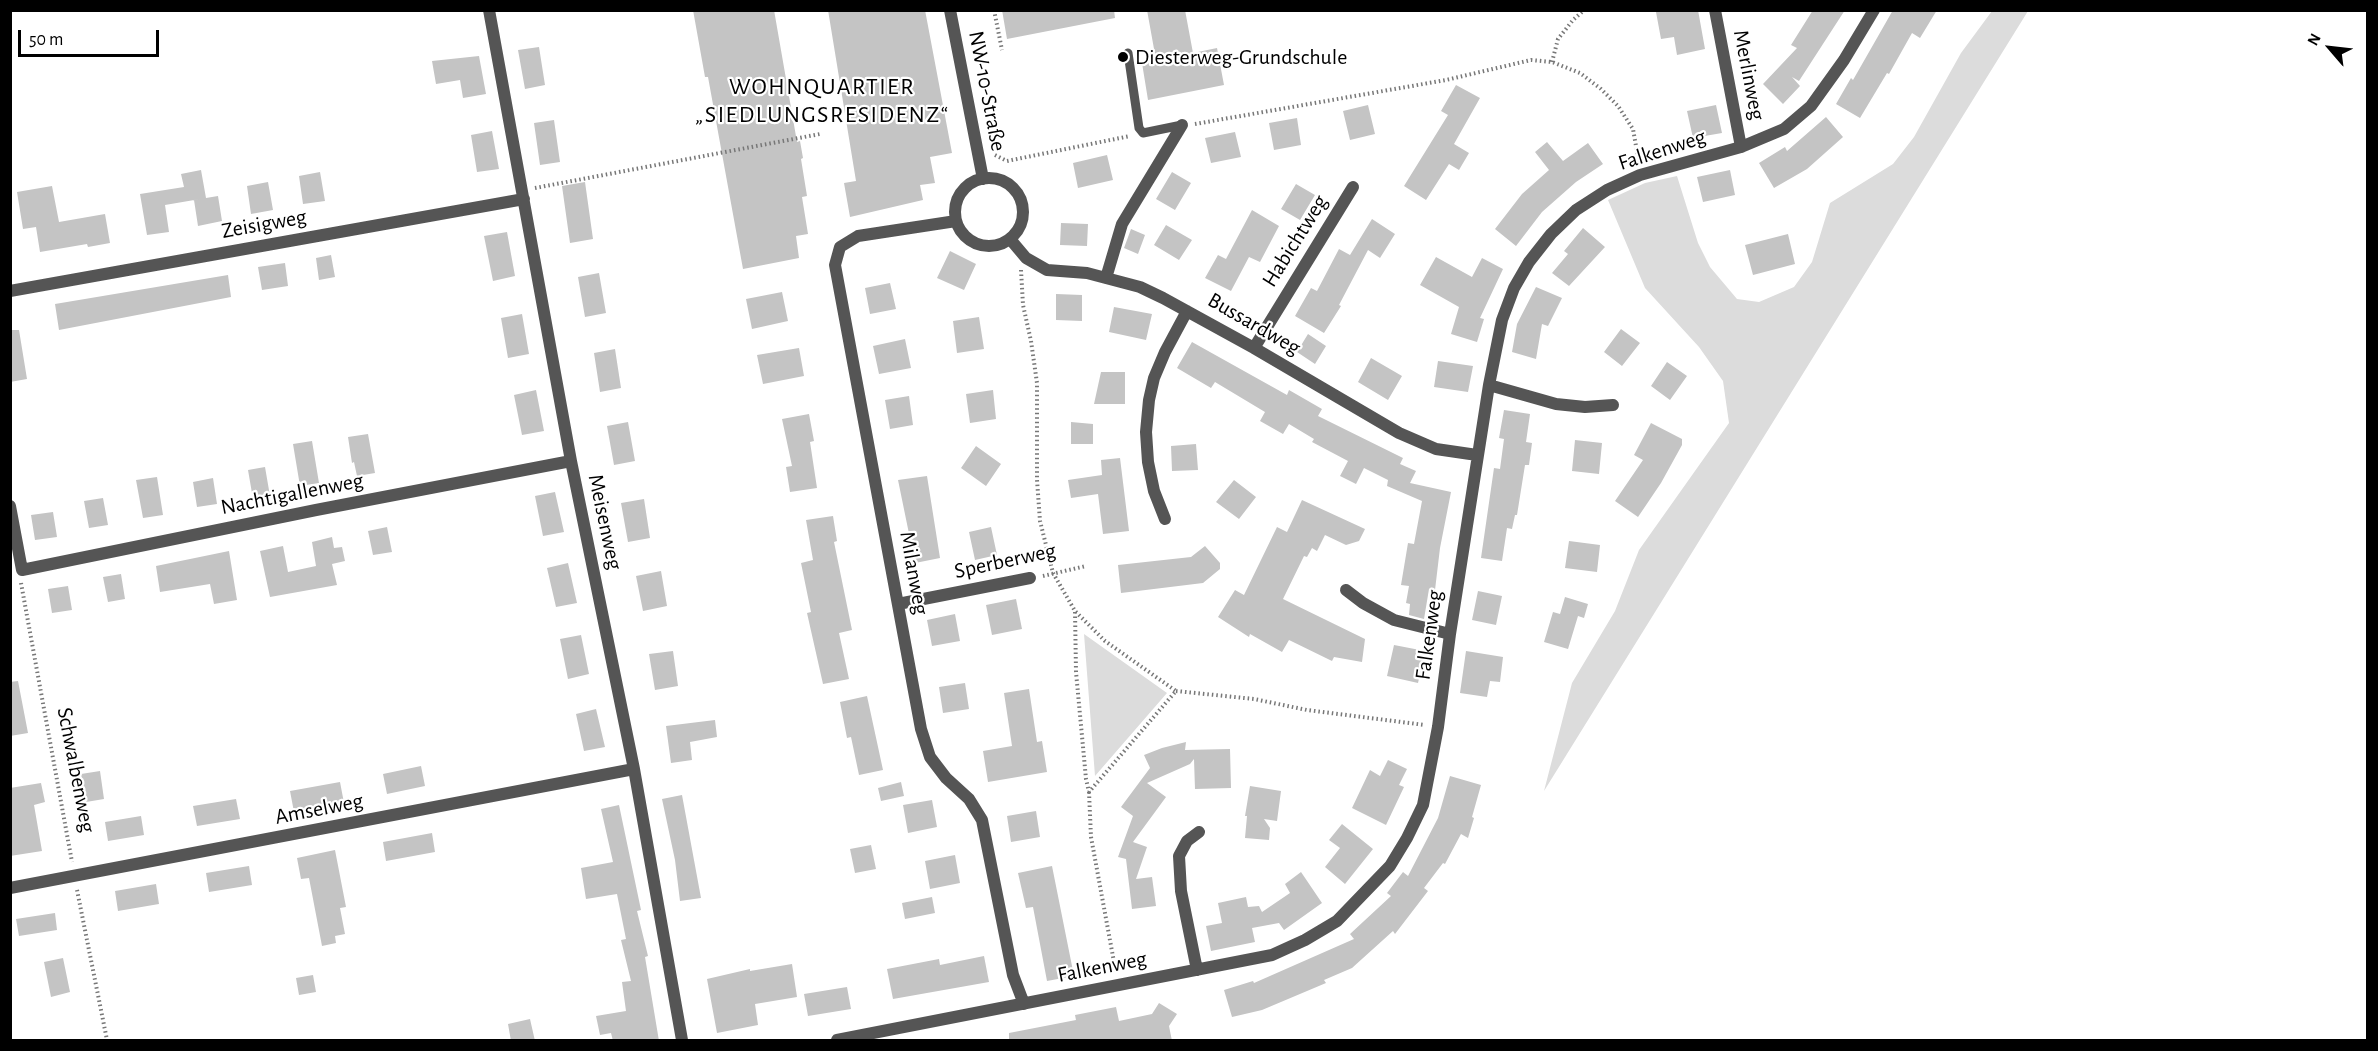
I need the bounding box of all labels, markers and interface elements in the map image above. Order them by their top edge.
scale bar [21,18,162,56]
north arrow [2300,18,2360,78]
street label: Merlinweg [1727,28,1771,122]
street label: NW-10-Straße [962,29,1012,153]
text: 50 m [29,31,63,49]
text: N [2304,31,2324,48]
place label: Diesterweg-Grundschule [1135,44,1347,70]
marker: Diesterweg-Grundschule [1116,50,1130,64]
district label: WOHNQUARTIER „SIEDLUNGSRESIDENZ“ [695,73,949,129]
street label: Falkenweg [1615,123,1709,177]
street label: Habichtweg [1256,190,1334,292]
street label: Zeisigweg [219,204,309,244]
street label: Bussardweg [1203,287,1305,361]
street label: Nachtigallenweg [218,467,366,521]
street label: Meisenweg [582,472,628,572]
street label: Milanweg [894,529,934,617]
street label: Sperberweg [952,537,1058,585]
street label: Falkenweg [1410,588,1448,682]
street label: Schwalbenweg [51,705,101,835]
street label: Amselweg [273,788,365,830]
street label: Falkenweg [1055,945,1149,989]

